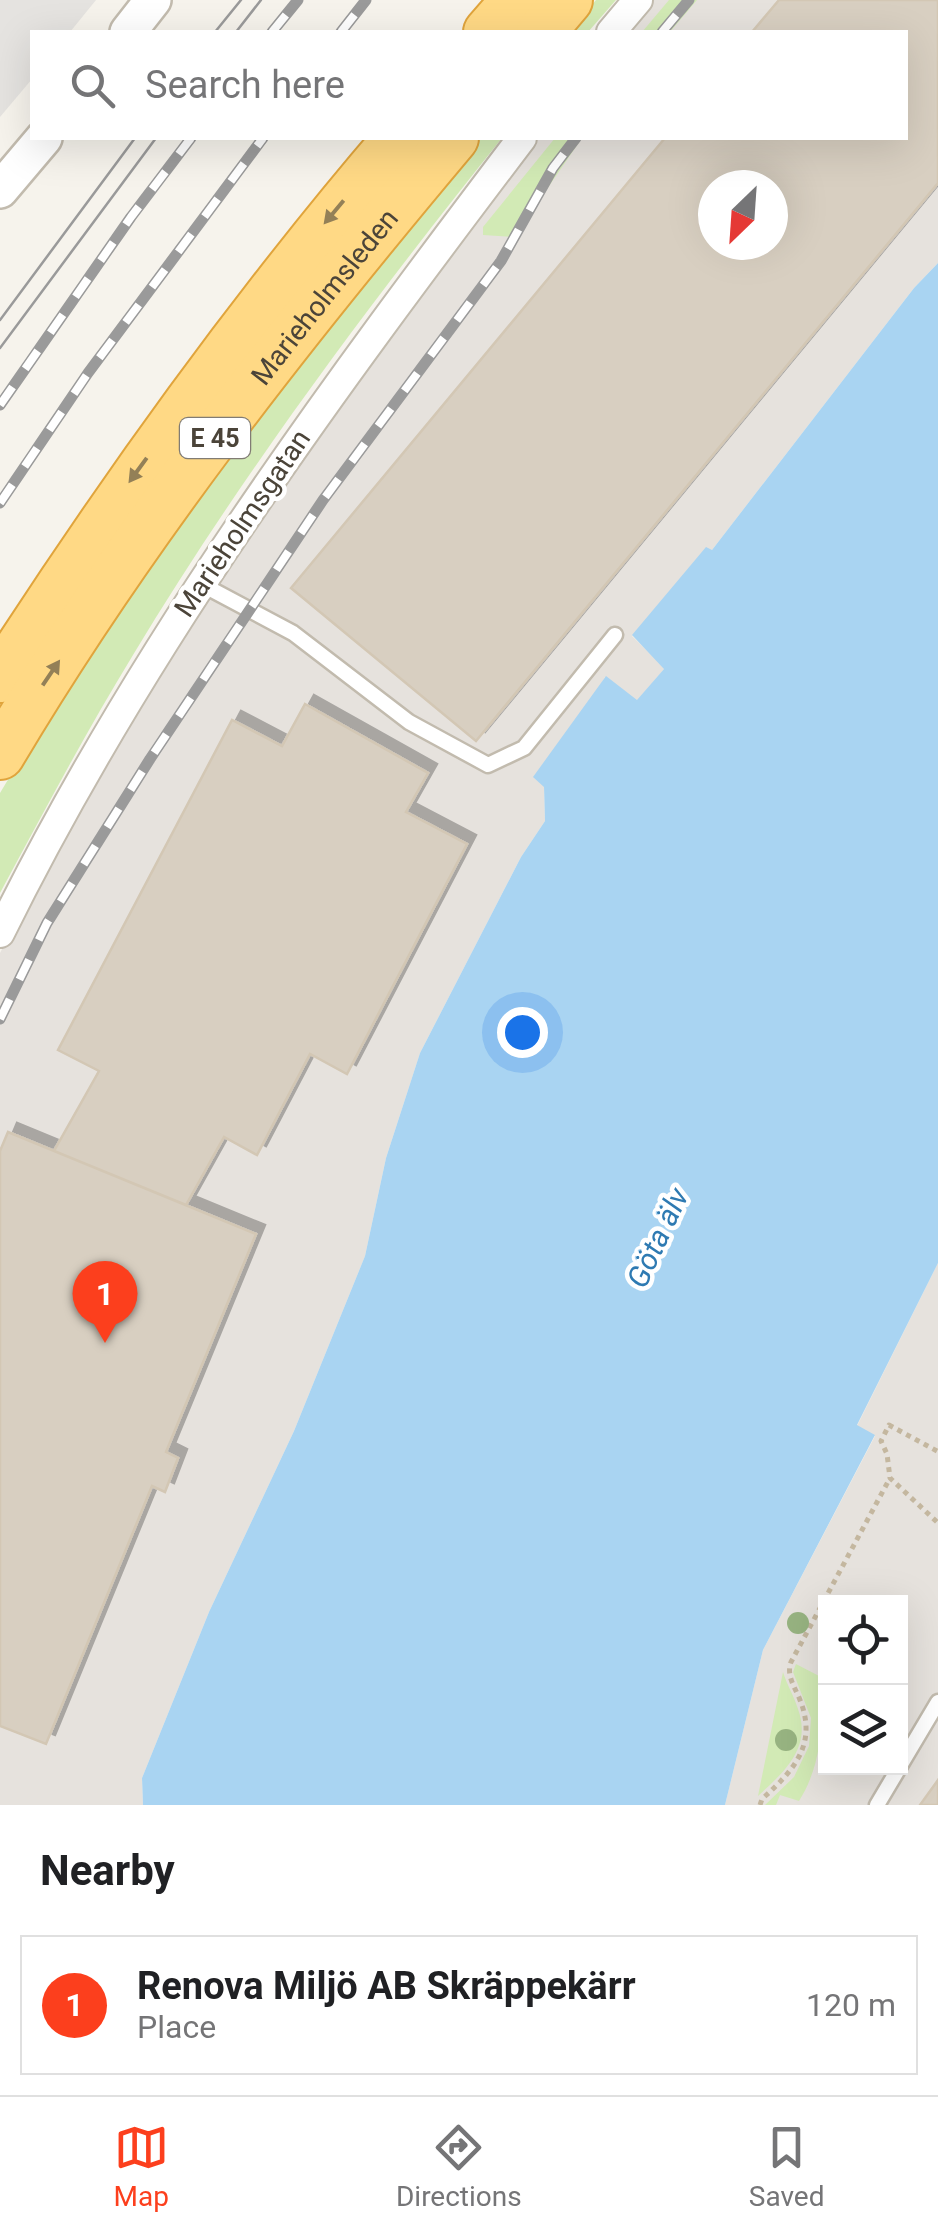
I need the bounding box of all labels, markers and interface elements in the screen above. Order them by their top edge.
search box [30,30,908,140]
icon: search [65,58,120,113]
text: Search here [145,63,345,107]
north arrow [698,170,788,260]
one-way arrow [324,199,346,224]
street label: Marieholmsleden [244,202,405,391]
road number: E 45 [180,418,250,458]
street label: Marieholmsgatan [168,423,317,623]
one-way arrow [129,457,148,483]
one-way arrow [42,659,60,686]
your location [497,1007,548,1058]
water label: Göta älv [619,1181,696,1293]
pin: 1 [72,1260,138,1343]
map controls [818,1595,908,1775]
button: locate [818,1595,908,1685]
button: layers [818,1685,908,1775]
text: Nearby [40,1846,175,1895]
text: Renova Miljö AB Skräppekärr [137,1964,636,2008]
text: 1 [65,1986,84,2024]
text: 120 m [806,1986,896,2024]
text: Place [137,2008,216,2046]
tab: Map [114,2120,169,2213]
tab: Directions [396,2120,522,2213]
tab: Saved [749,2120,824,2213]

